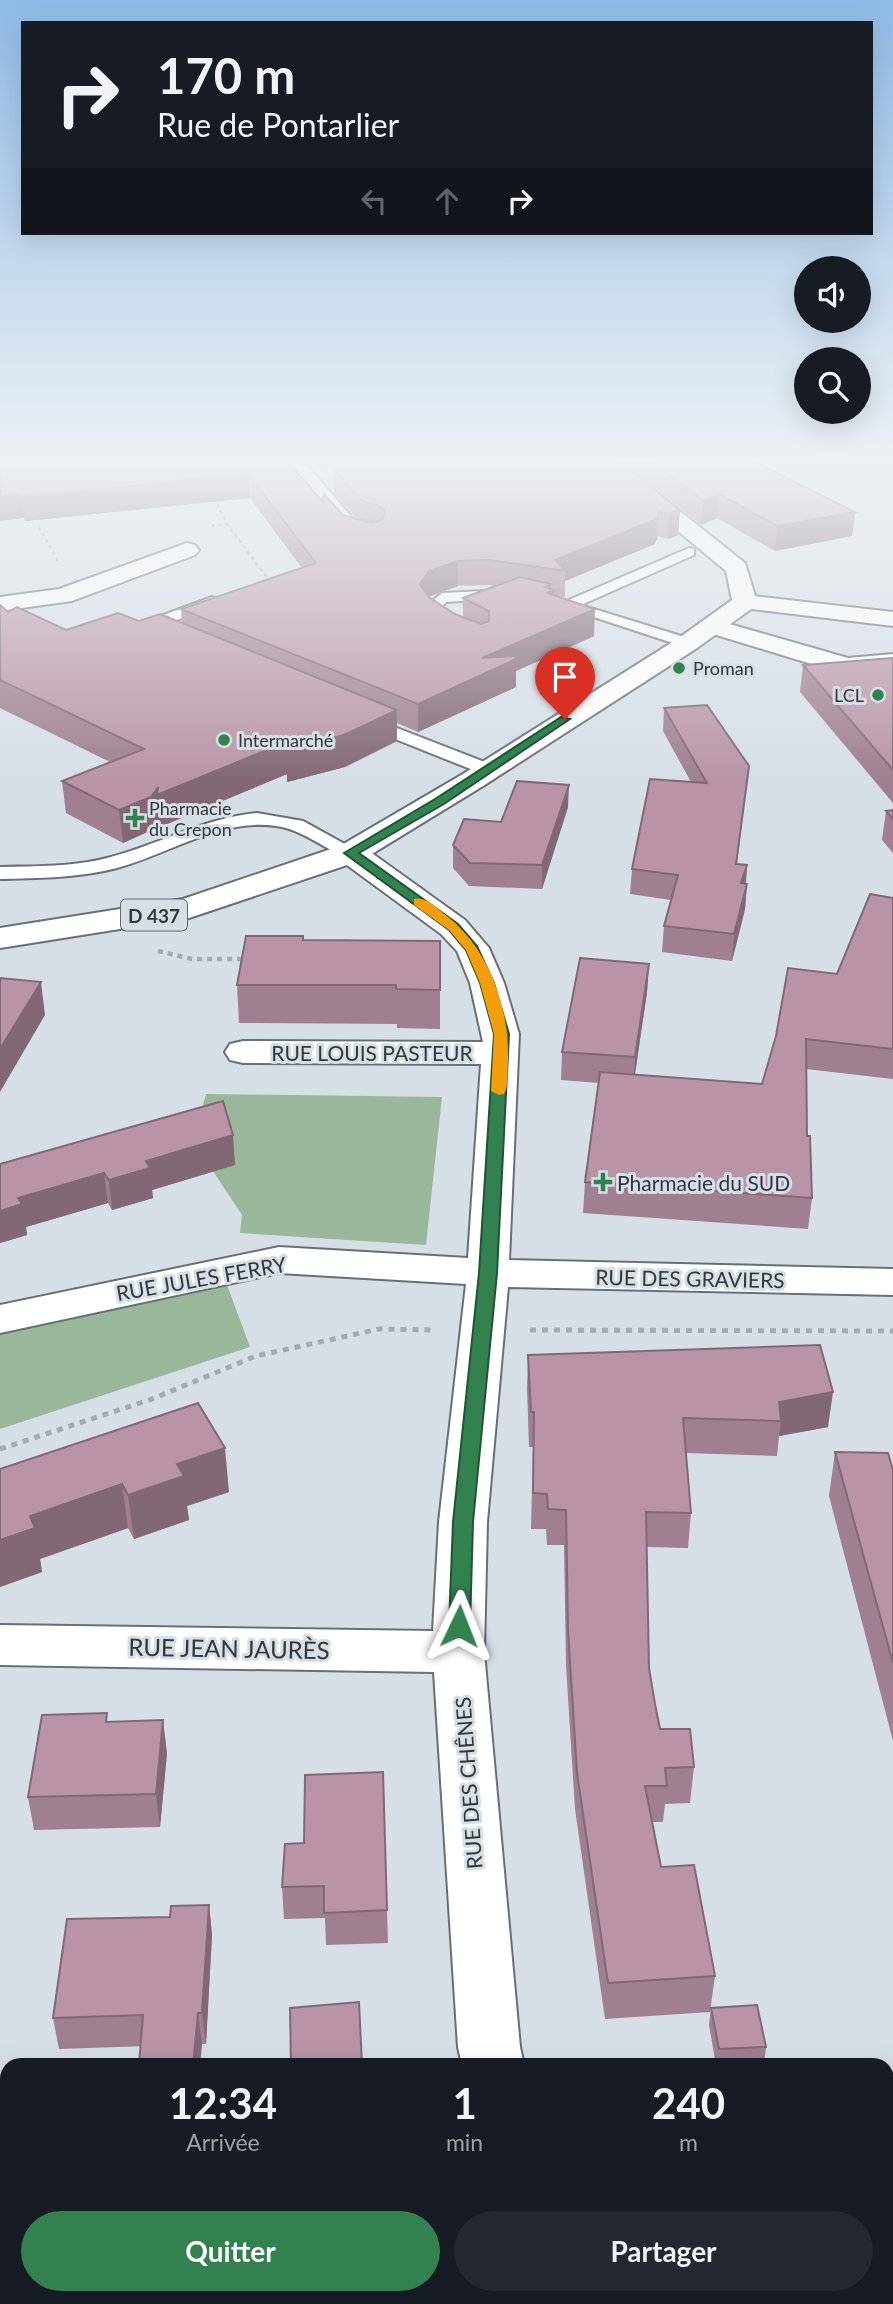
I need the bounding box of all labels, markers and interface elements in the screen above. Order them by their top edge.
text: 170 m [157,46,295,104]
icon: right [42,49,133,140]
text: Rue de Pontarlier [157,105,399,144]
icon: left [355,182,393,220]
icon: ahead [428,182,466,220]
icon: right [501,182,539,220]
map controls [794,256,871,424]
button: sound [794,256,871,333]
button: search [794,347,871,424]
pin [535,647,595,719]
place label: Proman [693,657,754,679]
icon: arrive [546,658,584,696]
marker: Proman [671,660,687,676]
place label: LCL [834,684,864,706]
marker: LCL [870,687,886,703]
place label: Intermarché [238,729,333,751]
marker: Intermarché [216,732,232,748]
place label: Pharmacie du Crepon [149,797,232,840]
marker: Pharmacie du Crepon [127,810,143,826]
road number: D 437 [121,900,187,931]
street label: RUE LOUIS PASTEUR [271,1040,473,1065]
place label: Pharmacie du SUD [617,1170,790,1195]
marker: Pharmacie du SUD [595,1174,611,1190]
street label: RUE JULES FERRY [114,1251,289,1305]
street label: RUE DES GRAVIERS [595,1264,785,1292]
position arrow [422,1589,496,1663]
street label: RUE JEAN JAURÈS [128,1632,330,1664]
street label: RUE DES CHÊNES [450,1696,486,1870]
text: 12:34 [169,2078,277,2128]
text: 1 [452,2078,477,2128]
text: 240 [652,2078,725,2128]
text: Arrivée [186,2128,260,2156]
text: min [446,2128,483,2156]
text: m [679,2128,698,2156]
button: Quitter [21,2211,440,2291]
button: Partager [454,2211,873,2291]

